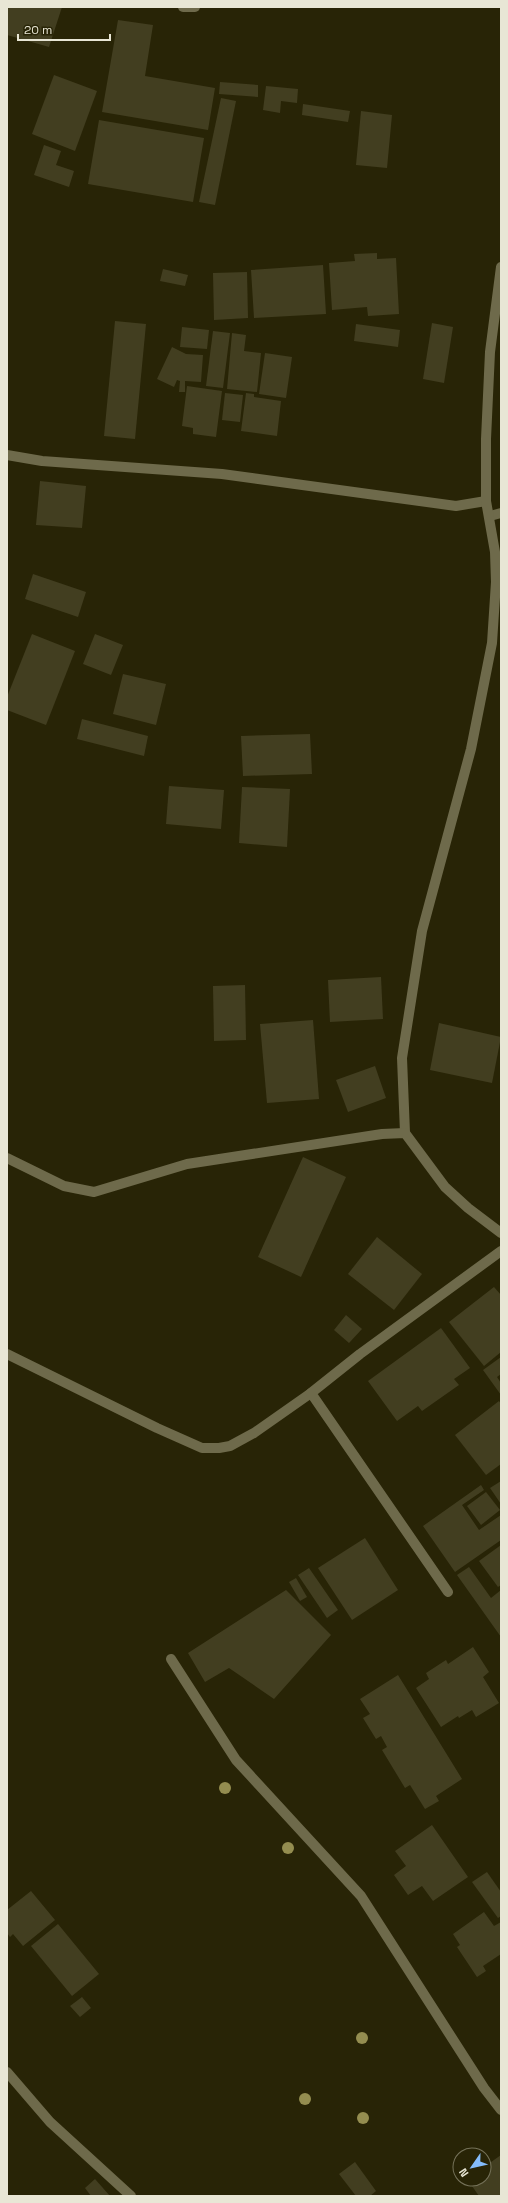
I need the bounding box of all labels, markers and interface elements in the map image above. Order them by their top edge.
scale bar [18,16,110,42]
text: 20 m [24,22,52,38]
north arrow [452,2147,492,2187]
text: N [456,2166,472,2180]

